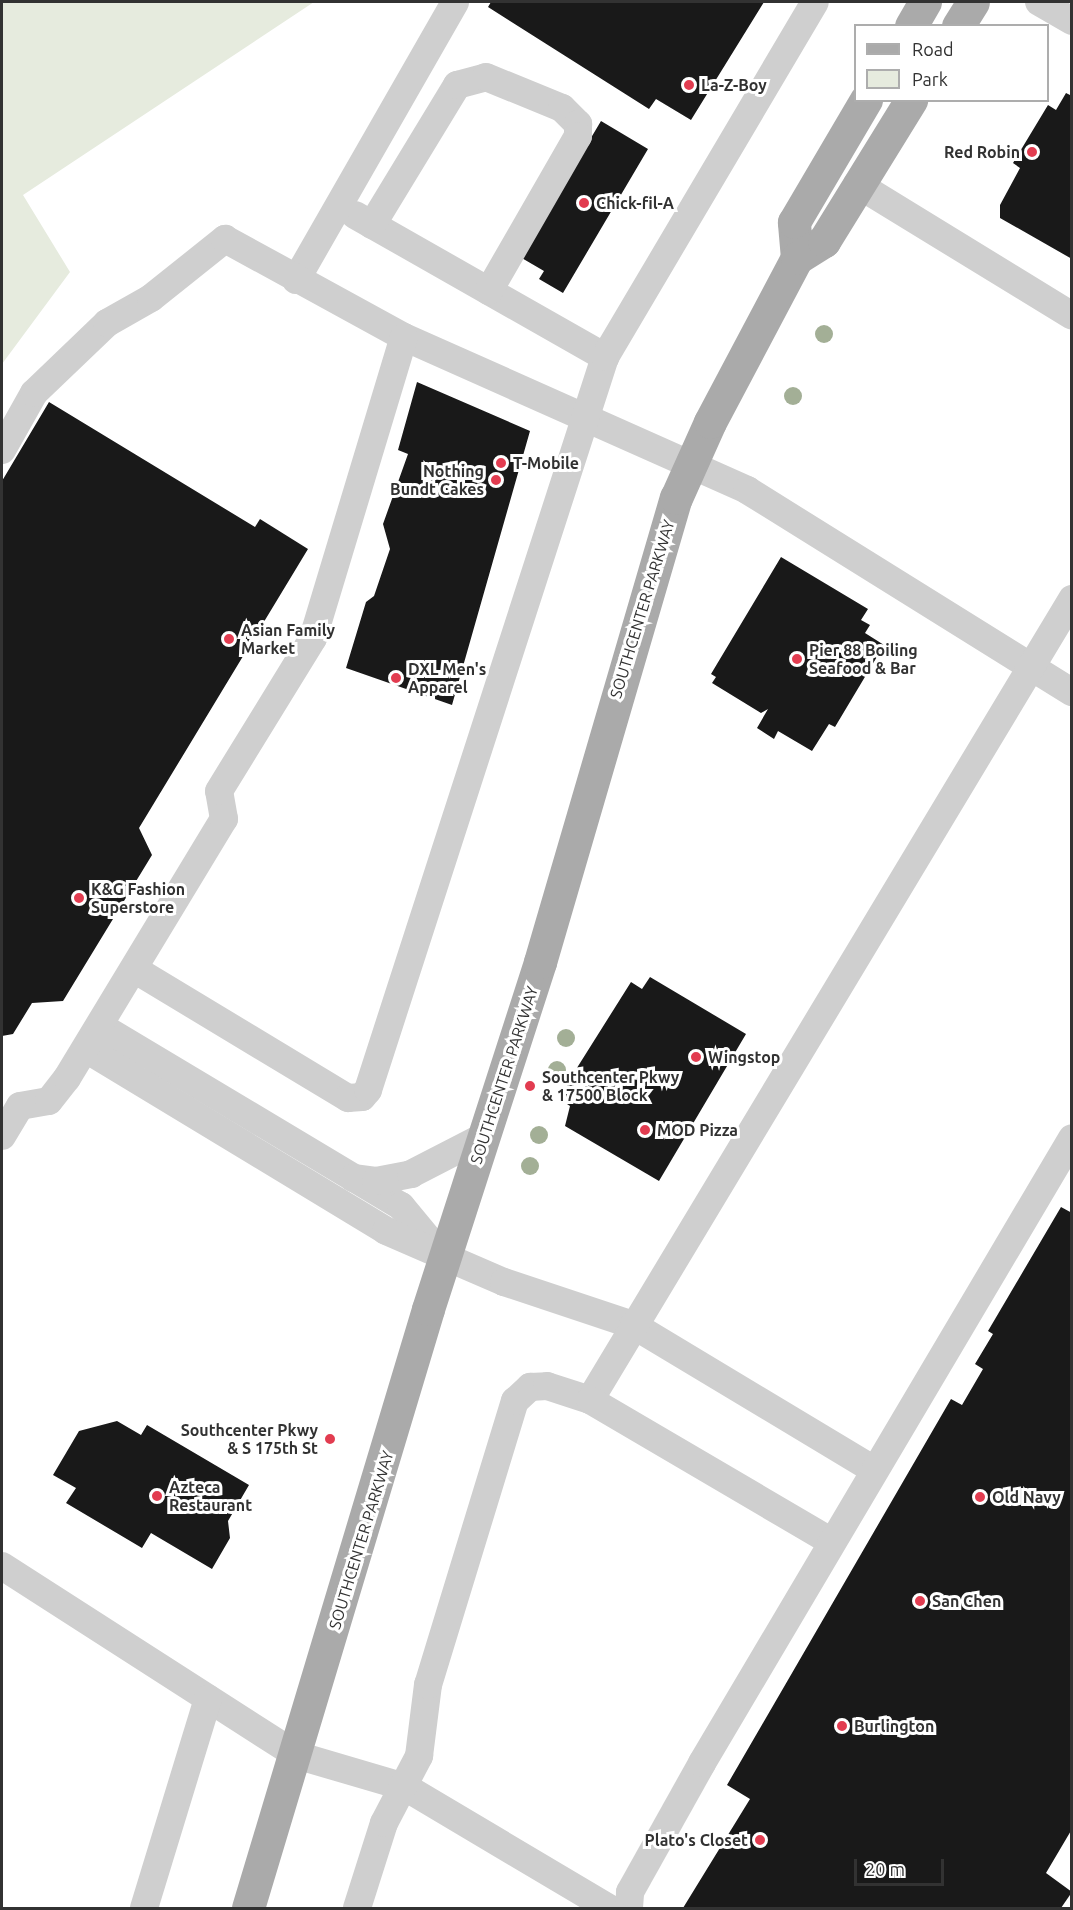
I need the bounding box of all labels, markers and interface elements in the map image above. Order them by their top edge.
legend [854,24,1049,102]
text: Road [912,39,954,59]
text: Park [912,69,948,89]
place label: La-Z-Boy [701,75,767,95]
marker: La-Z-Boy [682,78,696,92]
place label: Red Robin [944,142,1020,162]
marker: Red Robin [1025,145,1039,159]
place label: Chick-fil-A [596,193,674,213]
marker: Chick-fil-A [577,196,591,210]
place label: T-Mobile [513,453,579,473]
marker: T-Mobile [494,456,508,470]
place label: Nothing Bundt Cakes [390,461,484,499]
marker: Nothing Bundt Cakes [489,473,503,487]
street label: SOUTHCENTER PARKWAY [606,517,678,701]
place label: Asian Family Market [241,620,335,658]
marker: Asian Family Market [222,632,236,646]
place label: Pier 88 Boiling Seafood & Bar [809,640,918,678]
marker: Pier 88 Boiling Seafood & Bar [790,652,804,666]
place label: DXL Men's Apparel [408,659,486,697]
marker: DXL Men's Apparel [389,671,403,685]
place label: K&G Fashion Superstore [91,879,185,917]
marker: K&G Fashion Superstore [72,891,86,905]
street label: SOUTHCENTER PARKWAY [466,984,542,1166]
place label: Wingstop [708,1047,780,1067]
marker: Wingstop [689,1050,703,1064]
place label: Southcenter Pkwy & 17500 Block [542,1067,679,1105]
marker: Southcenter Pkwy & 17500 Block [523,1079,537,1093]
place label: MOD Pizza [657,1120,738,1140]
marker: MOD Pizza [638,1123,652,1137]
place label: Southcenter Pkwy & S 175th St [181,1420,318,1458]
marker: Southcenter Pkwy & S 175th St [323,1432,337,1446]
street label: SOUTHCENTER PARKWAY [325,1448,397,1632]
place label: Azteca Restaurant [169,1477,252,1515]
place label: Old Navy [992,1487,1061,1507]
marker: Azteca Restaurant [150,1489,164,1503]
marker: Old Navy [973,1490,987,1504]
place label: San Chen [932,1591,1001,1611]
marker: San Chen [913,1594,927,1608]
place label: Burlington [854,1716,934,1736]
marker: Burlington [835,1719,849,1733]
place label: Plato's Closet [645,1830,748,1850]
marker: Plato's Closet [753,1833,767,1847]
scale bar [857,1847,947,1885]
text: 20 m [865,1859,905,1879]

